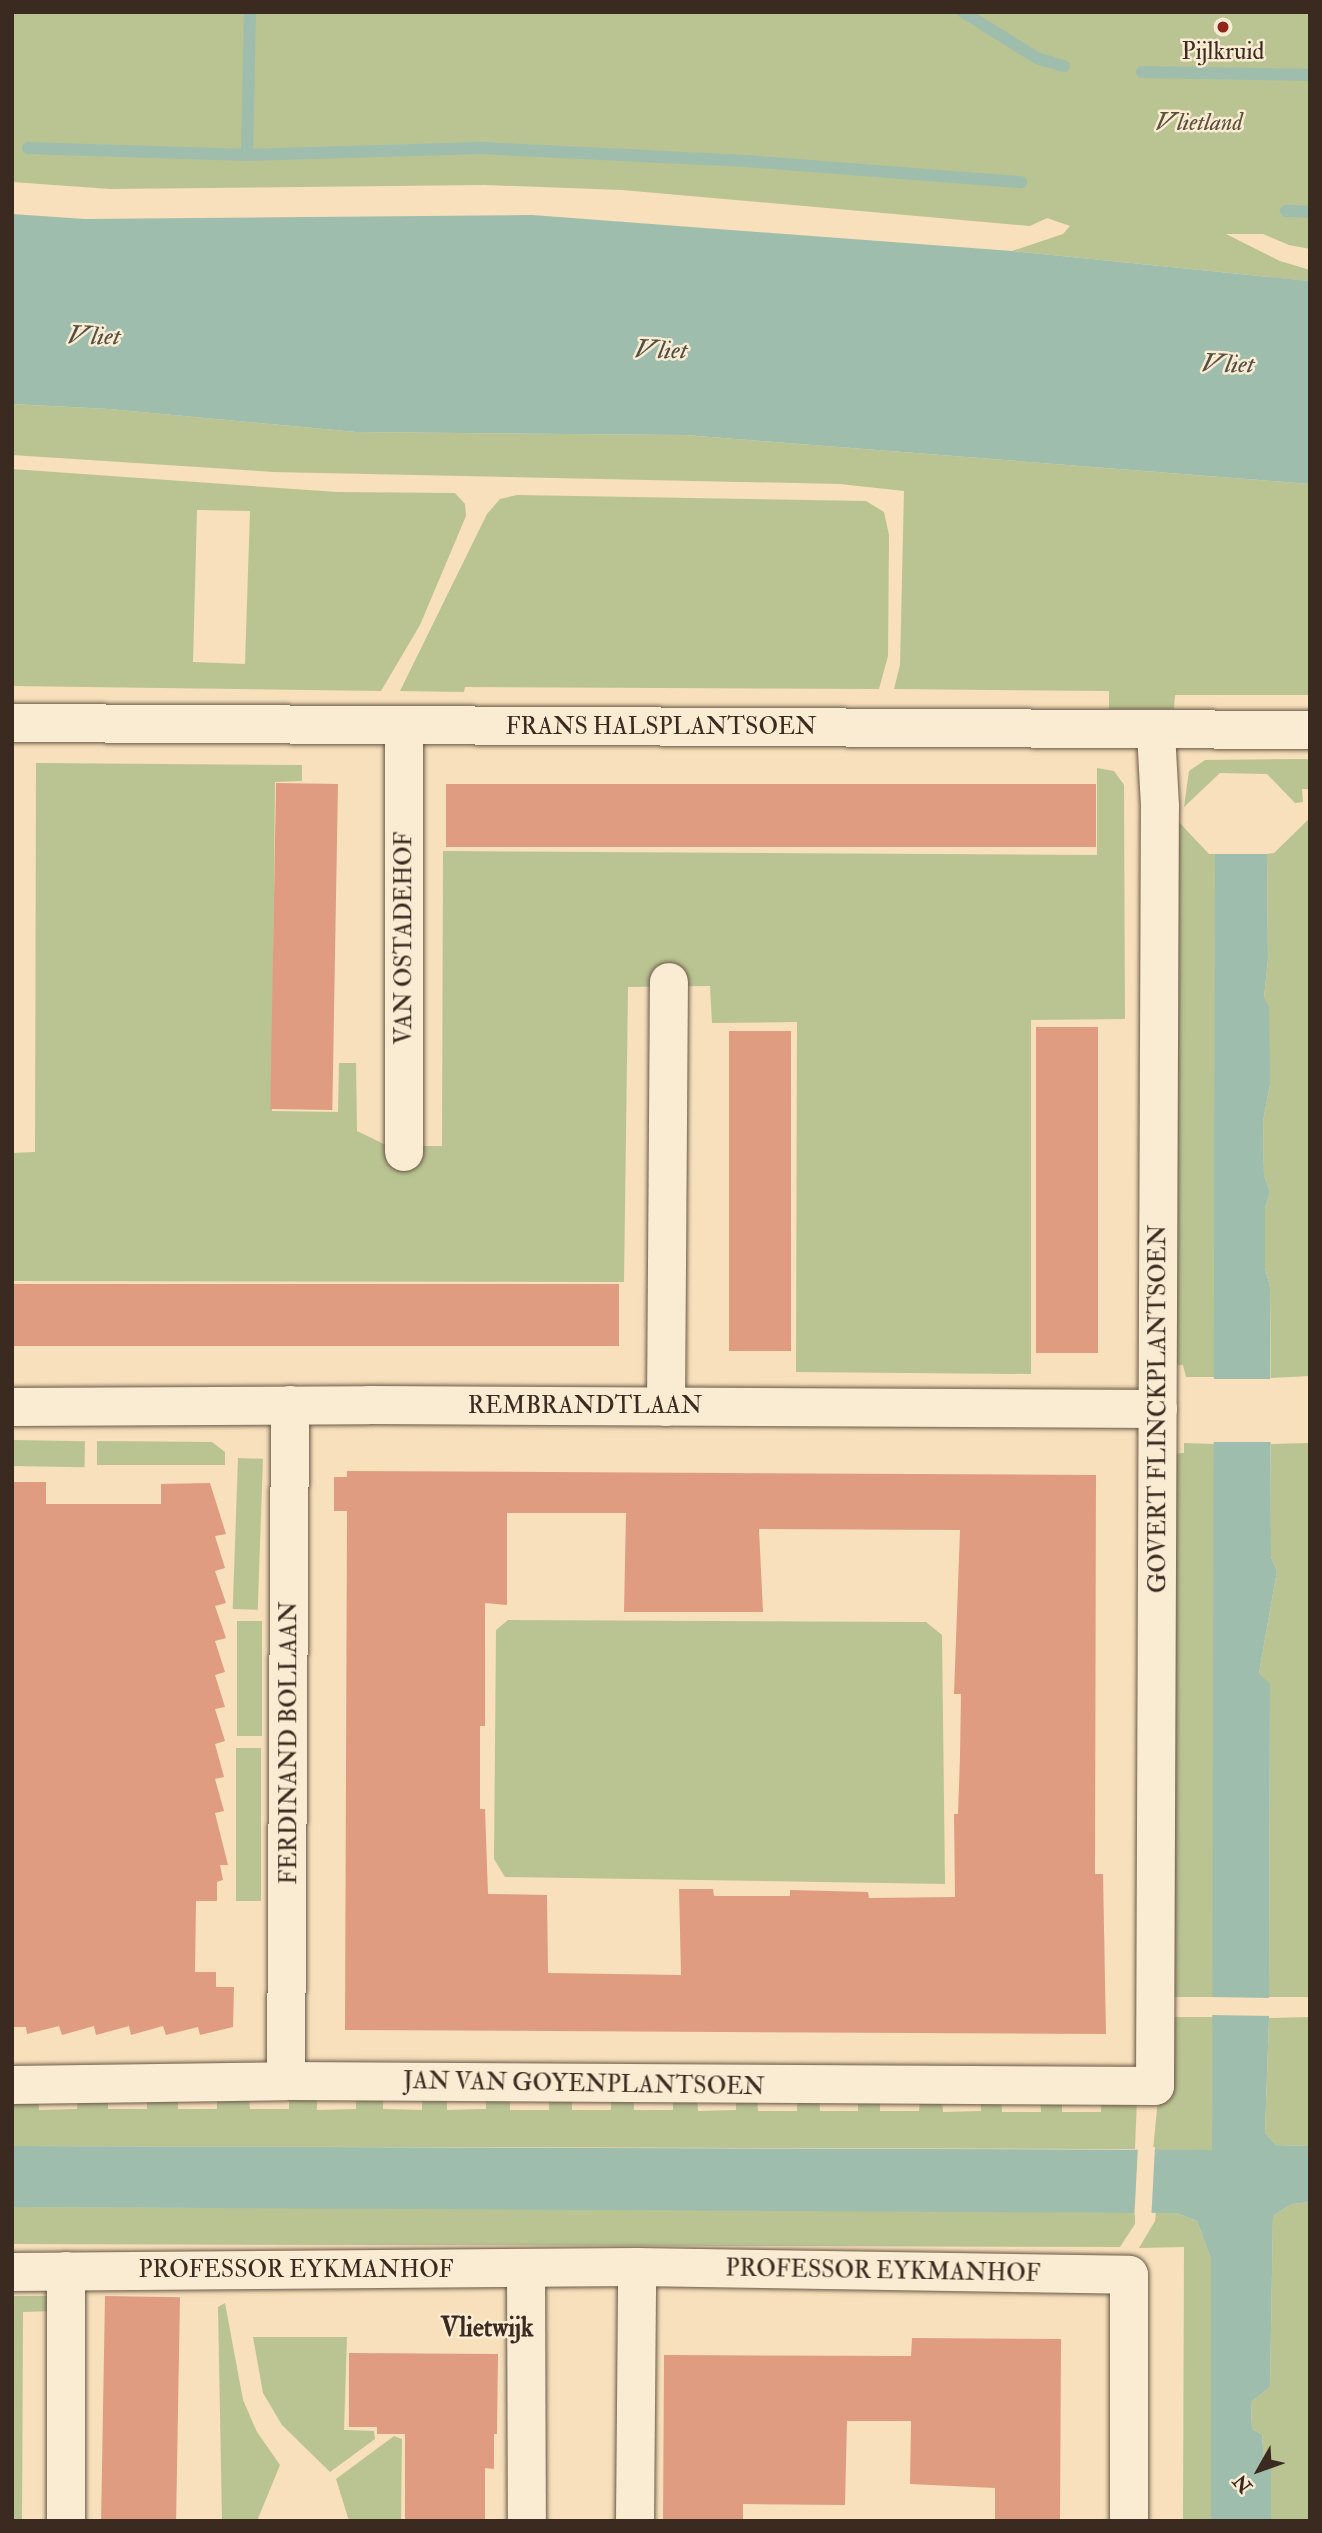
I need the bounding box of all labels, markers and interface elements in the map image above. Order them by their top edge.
marker: Pijlkruid [1215,19,1231,35]
place label: Pijlkruid [1182,38,1264,66]
park label: Vlietland [1156,109,1242,137]
water label: Vliet [67,321,121,353]
water label: Vliet [634,335,688,367]
water label: Vliet [1201,349,1255,381]
street label: FRANS HALSPLANTSOEN [505,713,817,741]
street label: VAN OSTADEHOF [390,831,418,1045]
street label: GOVERT FLINCKPLANTSOEN [1144,1225,1172,1593]
street label: REMBRANDTLAAN [468,1392,702,1420]
street label: FERDINAND BOLLAAN [275,1601,303,1885]
street label: JAN VAN GOYENPLANTSOEN [403,2066,765,2102]
street label: PROFESSOR EYKMANHOF [725,2254,1041,2288]
street label: PROFESSOR EYKMANHOF [138,2256,454,2284]
district label: Vlietwijk [441,2313,533,2345]
north arrow [1224,2435,1294,2505]
text: N [1228,2469,1258,2498]

